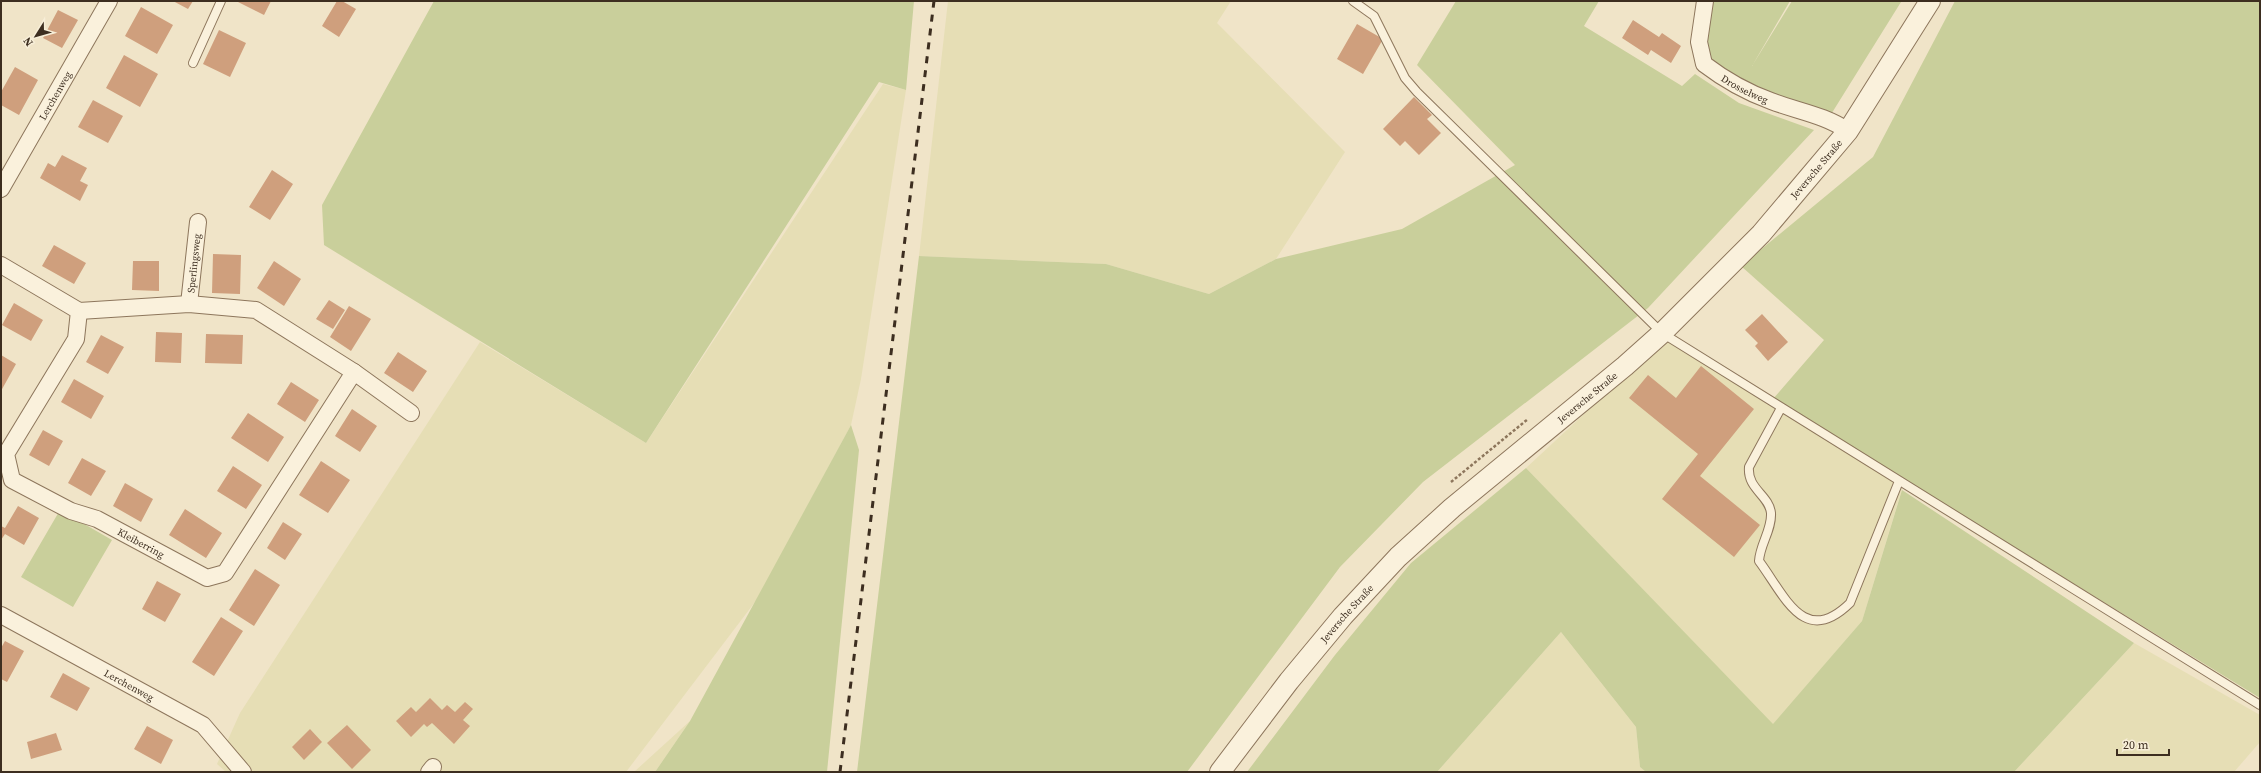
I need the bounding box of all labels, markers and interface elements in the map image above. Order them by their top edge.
north arrow [16,16,56,56]
text: N [20,34,37,49]
street label: Lerchenweg [36,68,74,122]
street label: Drosselweg [1719,71,1770,106]
street label: Jeversche Straße [1787,136,1845,202]
street label: Sperlingsweg [184,233,203,293]
street label: Jeversche Straße [1554,369,1620,426]
street label: Kleiberring [115,525,167,561]
street label: Jeversche Straße [1317,581,1376,646]
street label: Lerchenweg [102,666,156,704]
scale bar [2117,731,2169,757]
text: 20 m [2123,737,2149,753]

